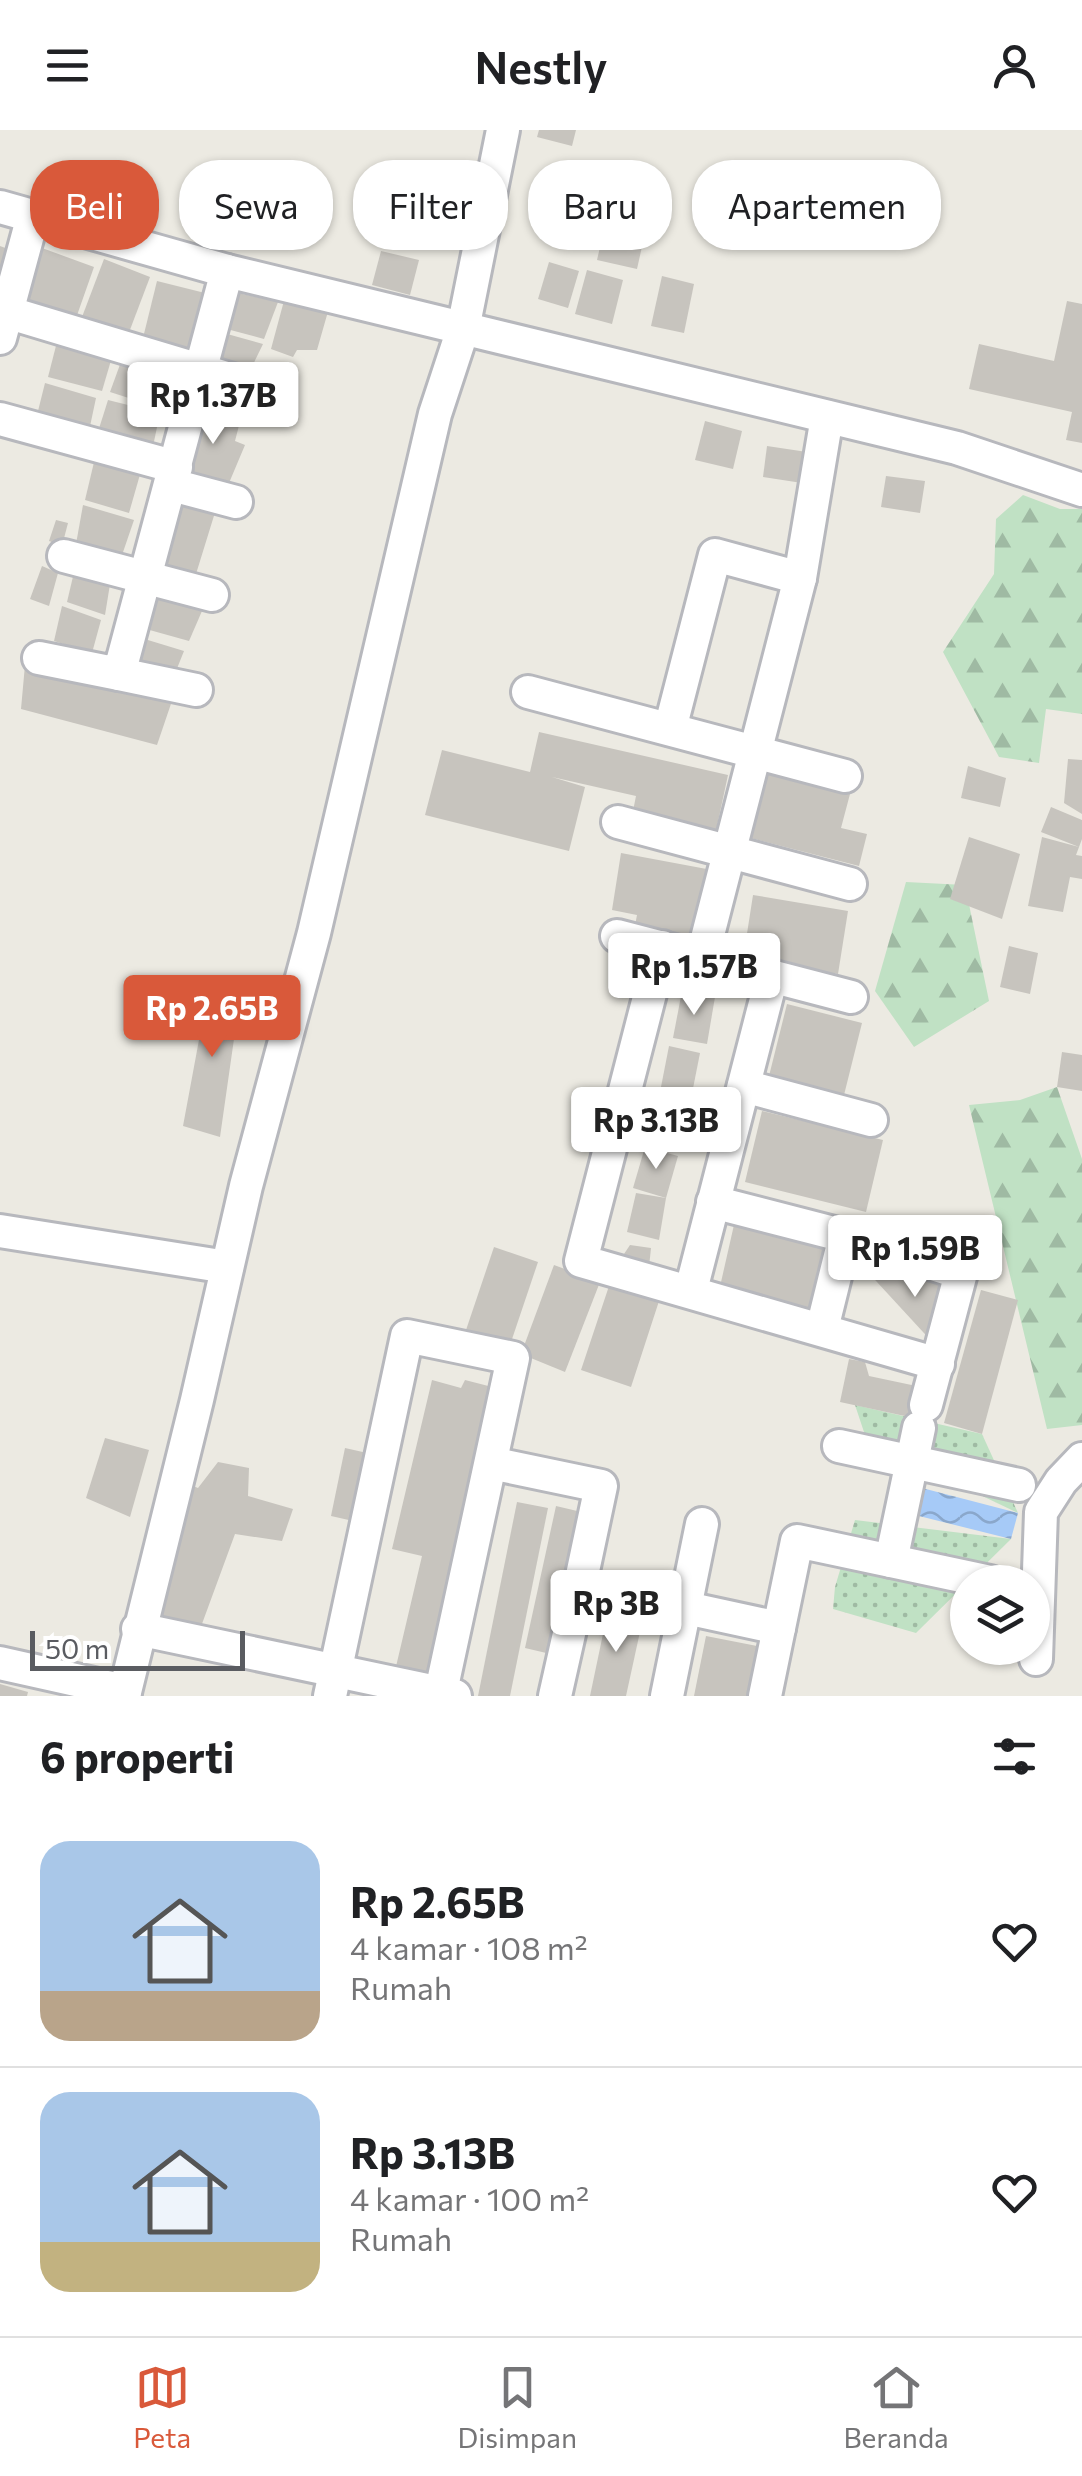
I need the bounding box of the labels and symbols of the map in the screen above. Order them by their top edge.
pin: Rp 1.37B [110,362,316,447]
pin: Rp 1.57B [591,933,797,1018]
pin: Rp 2.65B [109,975,315,1060]
pin: Rp 3.13B [553,1087,759,1172]
pin: Rp 1.59B [812,1215,1018,1300]
pin: Rp 3B [546,1570,686,1655]
scale bar [30,1626,245,1670]

